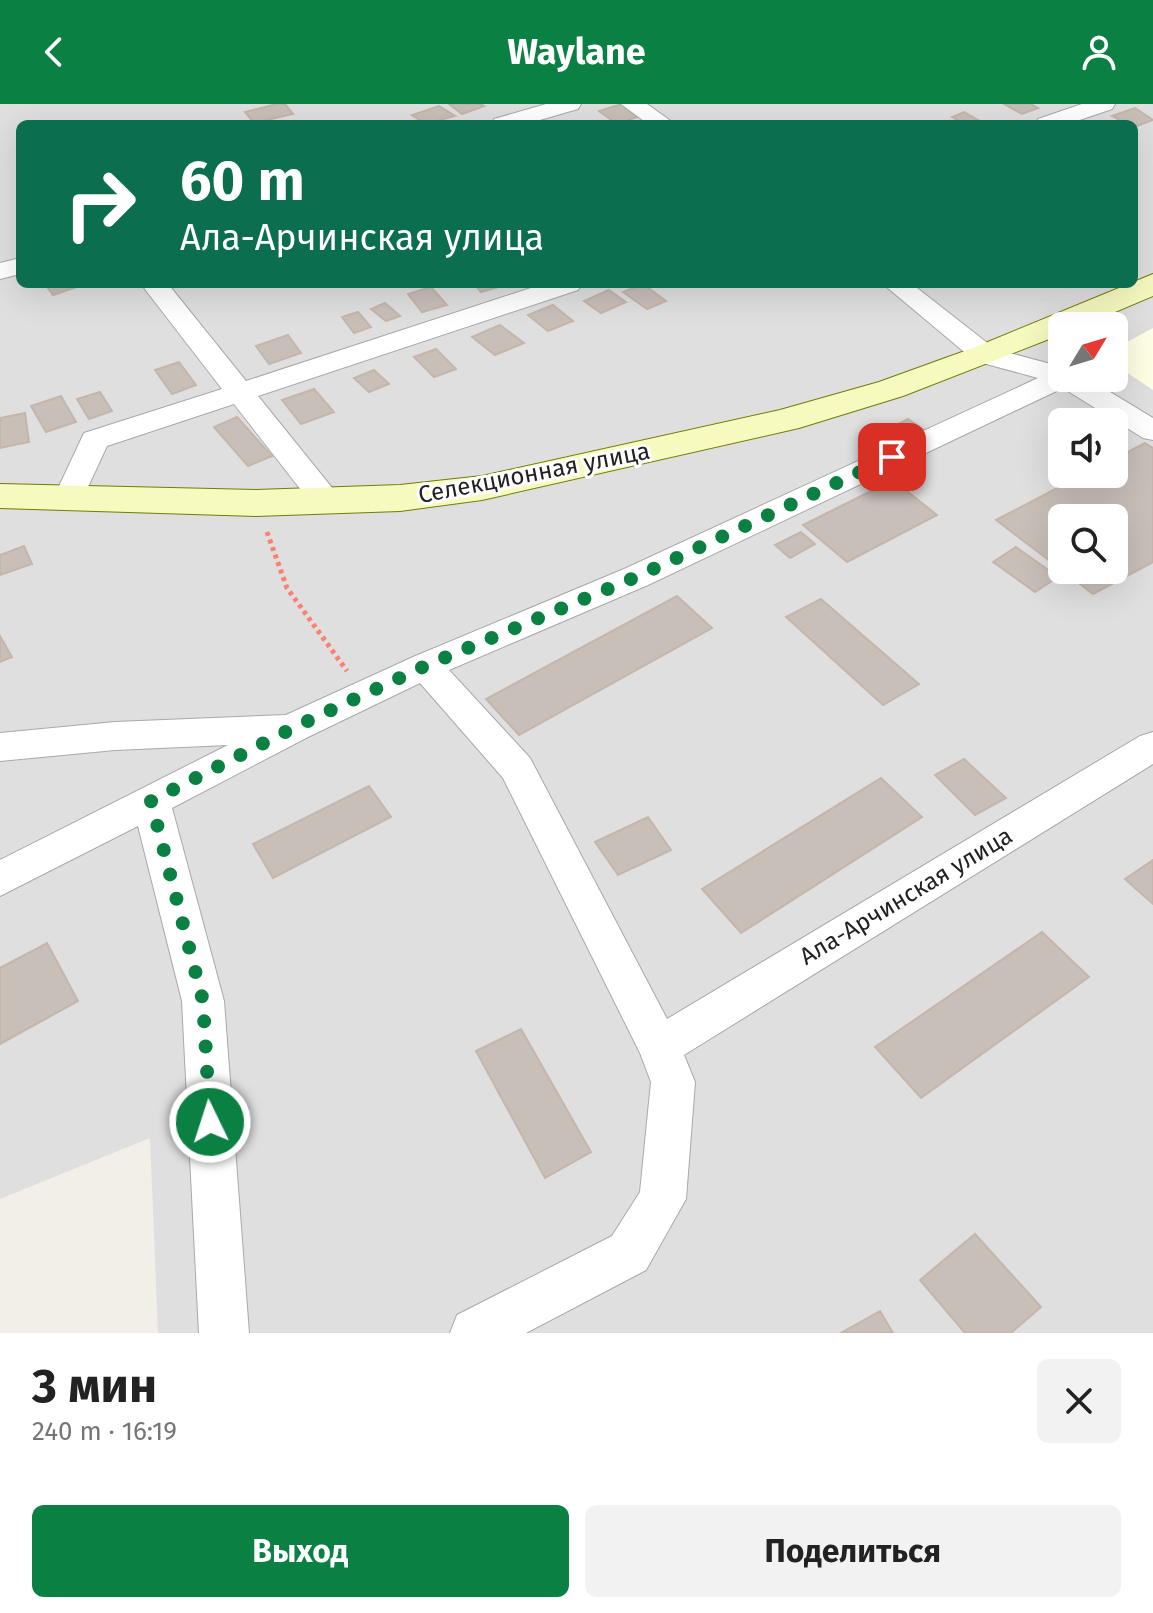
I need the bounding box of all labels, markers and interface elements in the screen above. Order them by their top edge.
icon: back [32,30,76,74]
text: Waylane [507,30,646,74]
icon: person [1077,30,1121,74]
text: 60 m [180,148,305,215]
icon: right [48,152,152,256]
text: Ала-Арчинская улица [180,216,544,260]
north arrow [1048,312,1128,392]
map controls [1048,312,1128,584]
button: sound [1048,408,1128,488]
pin [858,423,926,491]
icon: arrive [870,435,914,479]
street label: Селекционная улица [416,437,652,509]
button: search [1048,504,1128,584]
street label: Ала-Арчинская улица [795,821,1017,971]
position arrow [168,1080,252,1164]
text: 3 мин [32,1357,157,1415]
button: close [1037,1359,1121,1443]
text: 240 m · 16:19 [32,1416,177,1447]
button: Выход [32,1505,569,1597]
button: Поделиться [585,1505,1121,1597]

